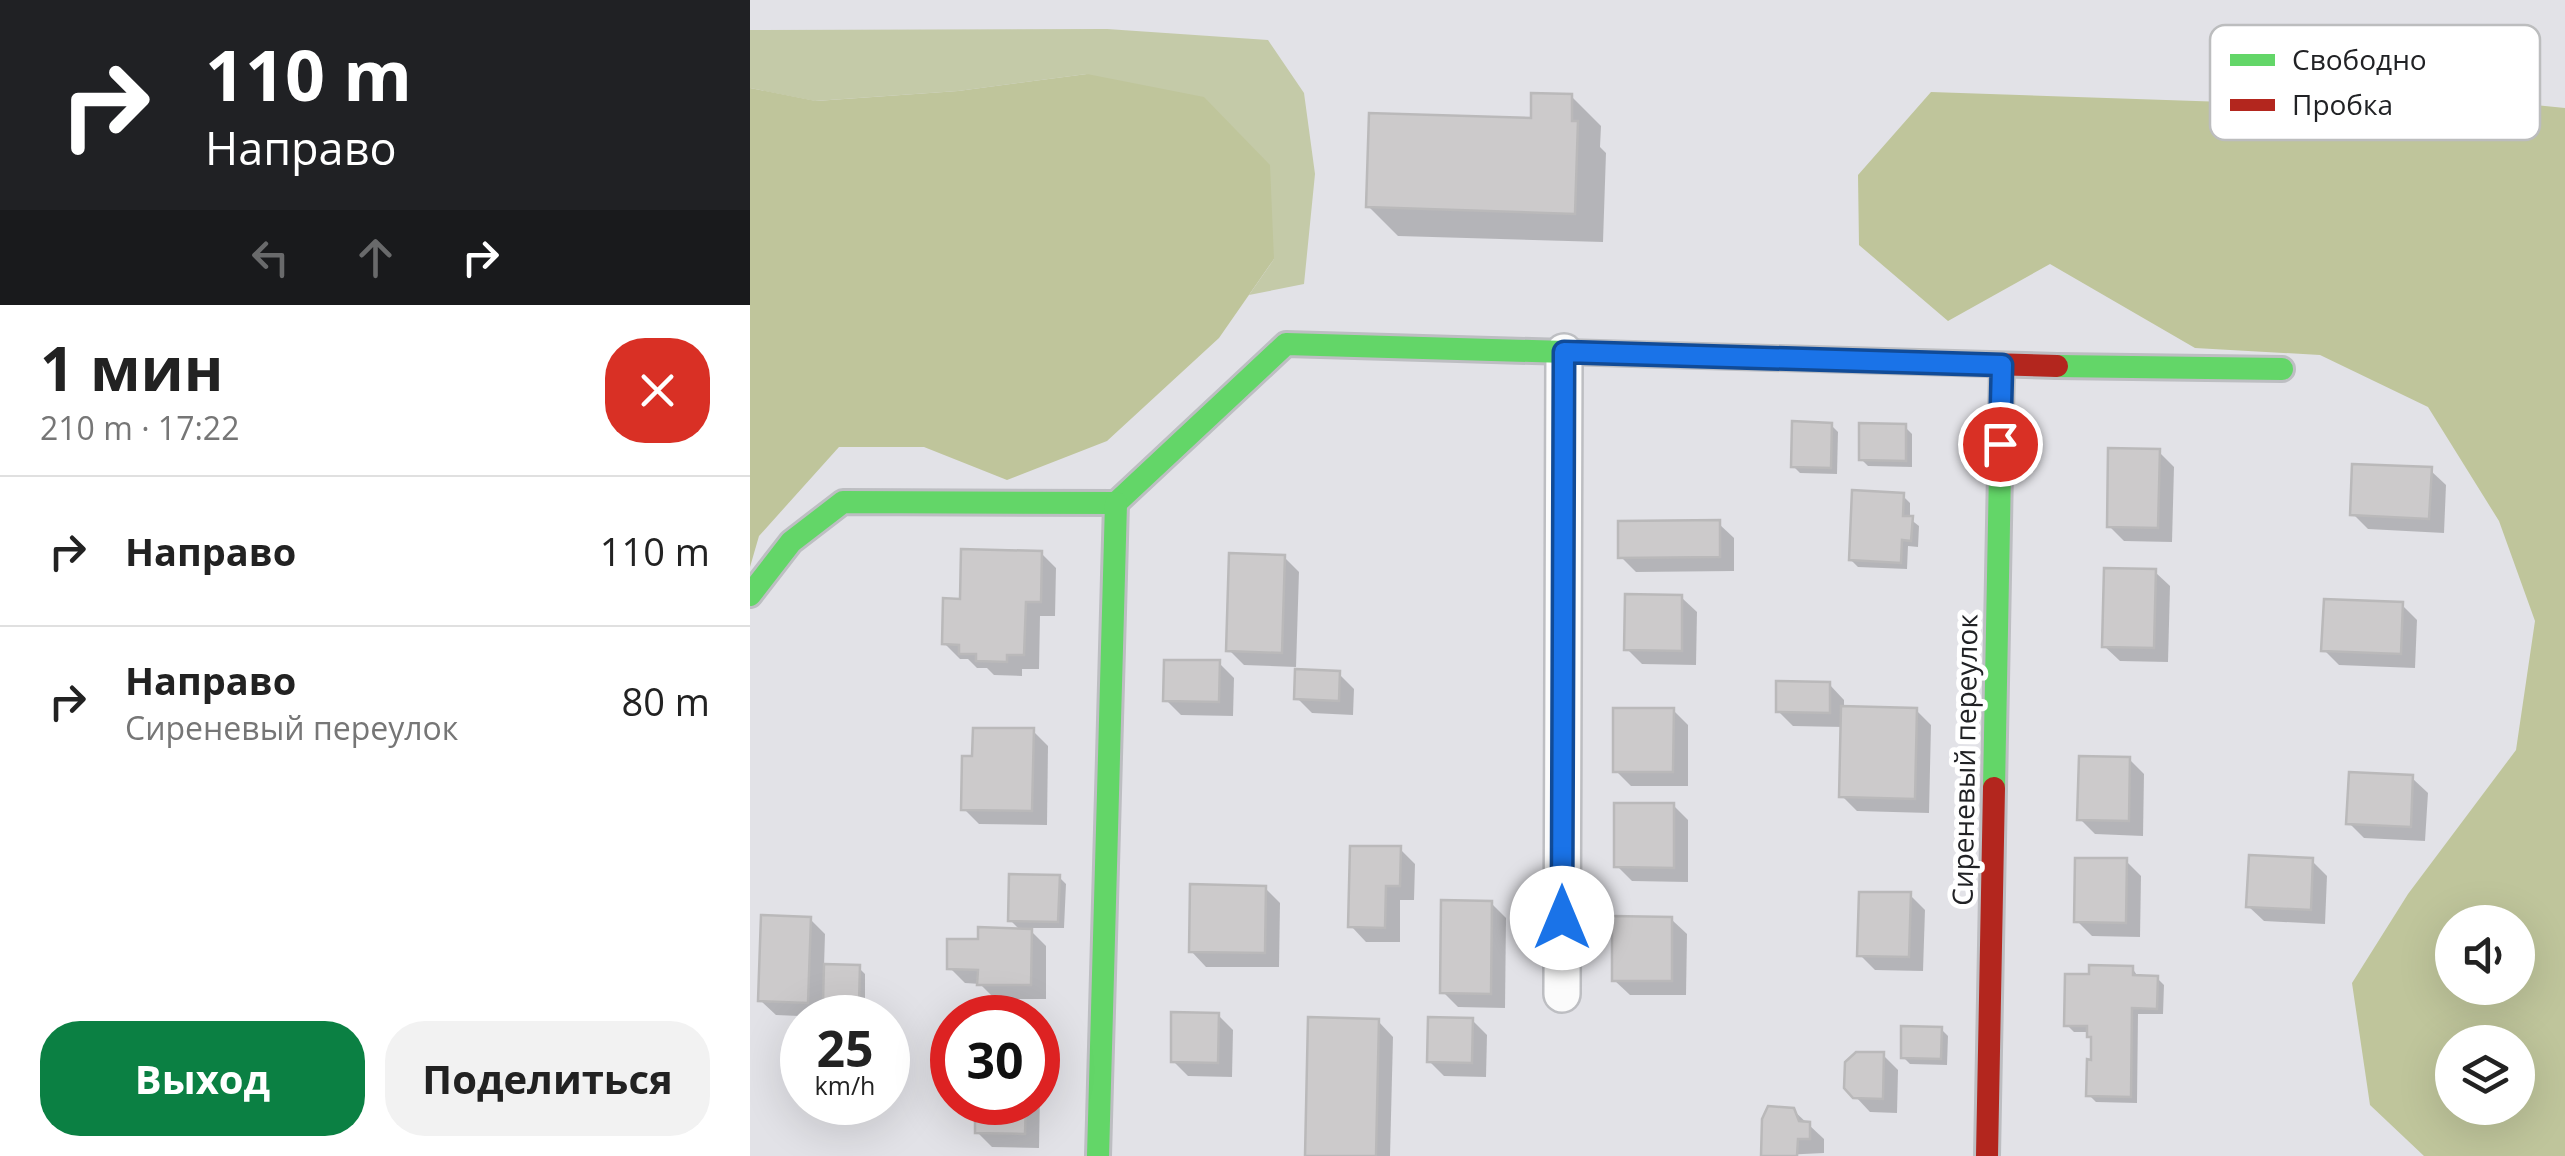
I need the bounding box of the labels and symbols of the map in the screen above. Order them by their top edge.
legend [2210,25,2540,140]
text: Свободно [2292,40,2427,78]
text: Пробка [2292,85,2393,123]
pin [1958,402,2043,487]
street label: Сиреневый переулок [1942,613,1986,906]
position arrow [1510,866,1614,970]
speed limit sign: 30 [930,995,1060,1125]

